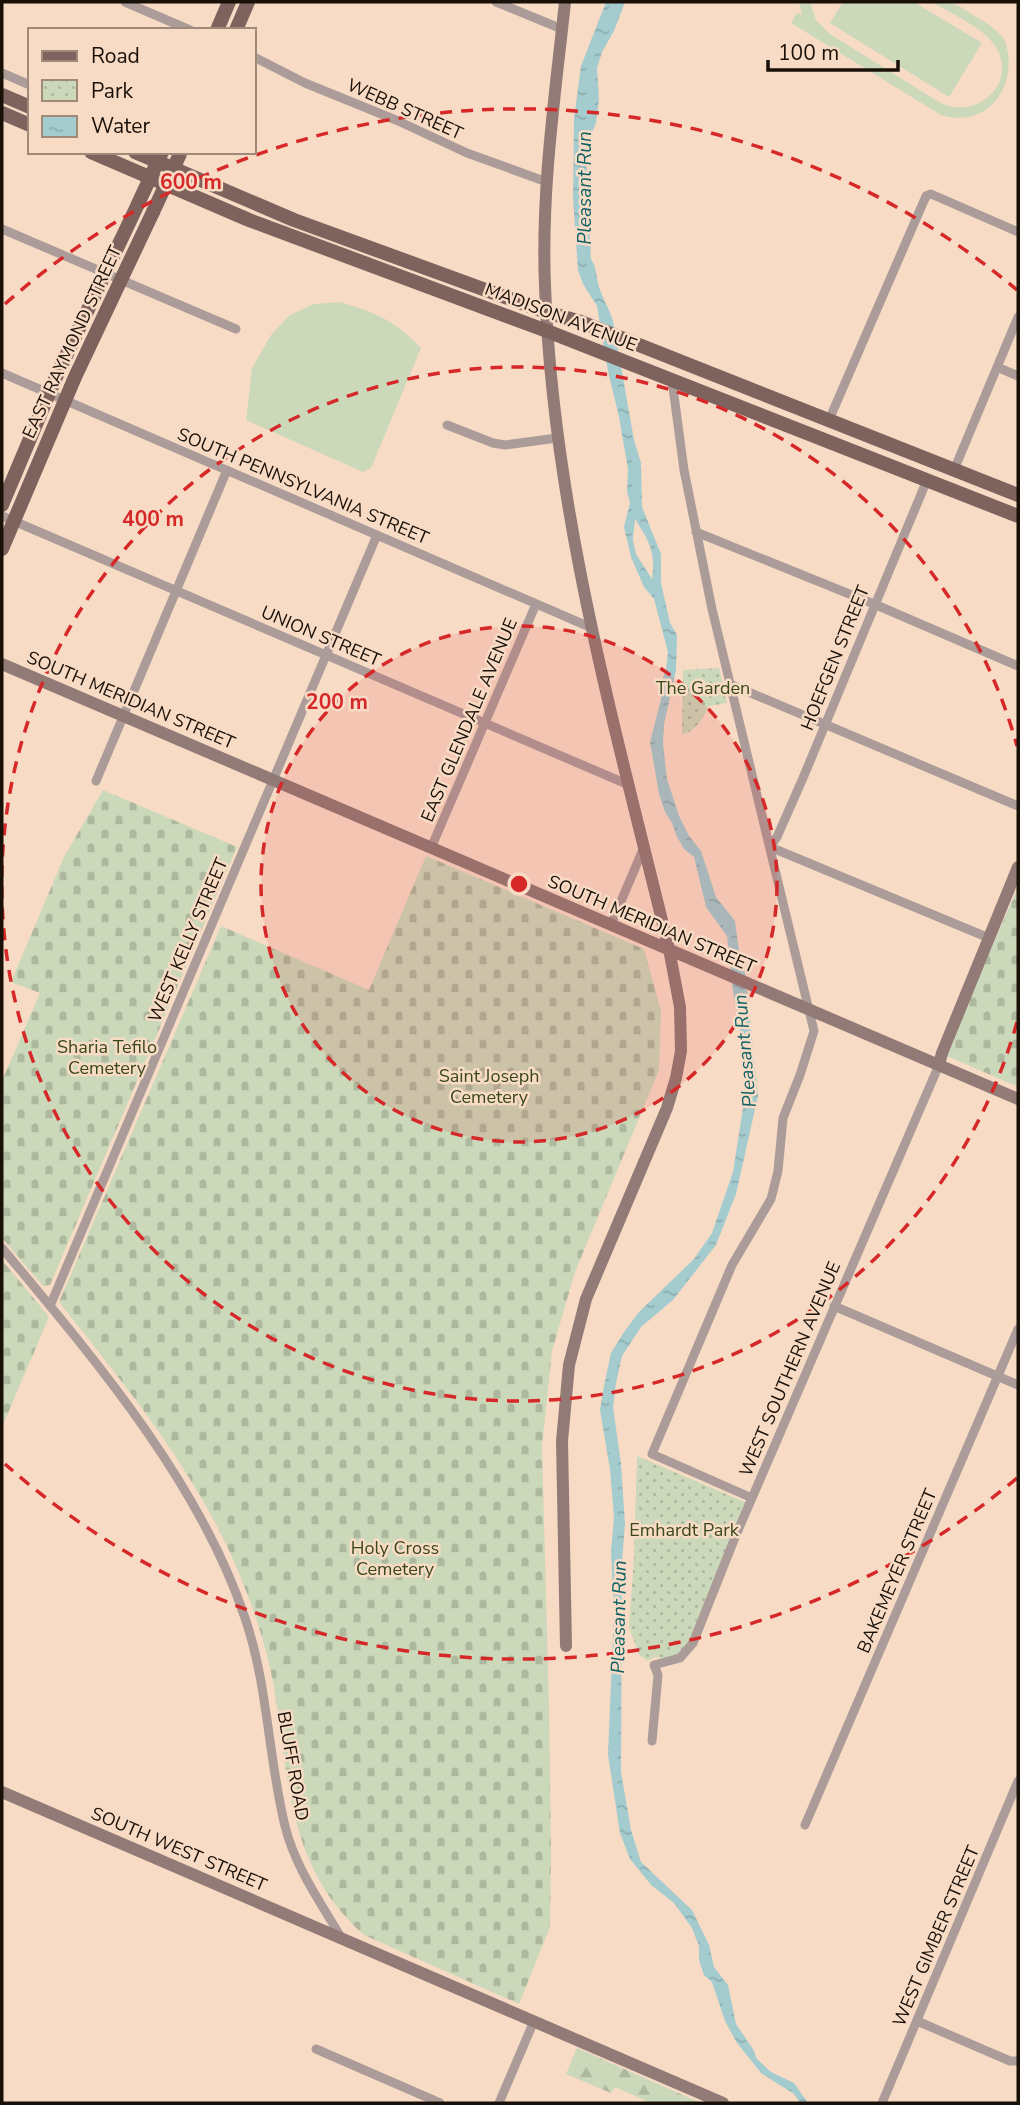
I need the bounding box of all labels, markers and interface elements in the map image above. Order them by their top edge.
legend [28,28,256,154]
scale bar [768,28,898,72]
text: 100 m [778,39,839,67]
text: Road [91,42,140,70]
street label: WEBB STREET [343,73,467,145]
text: Park [91,77,133,105]
text: Water [91,112,150,140]
water label: Pleasant Run [572,131,598,245]
text: 600 m [160,168,222,196]
street label: EAST RAYMOND STREET [17,242,127,442]
street label: MADISON AVENUE [481,277,641,357]
street label: SOUTH PENNSYLVANIA STREET [174,422,433,550]
text: 400 m [122,505,184,533]
street label: HOEFGEN STREET [795,582,875,734]
street label: UNION STREET [257,600,385,672]
street label: EAST GLENDALE AVENUE [415,614,523,826]
street label: SOUTH MERIDIAN STREET [23,645,239,755]
park label: The Garden [656,676,750,700]
text: 200 m [306,688,368,716]
street label: WEST KELLY STREET [143,854,234,1026]
street label: SOUTH MERIDIAN STREET [544,869,760,979]
centre of rings [507,872,531,896]
water label: Pleasant Run [727,993,763,1109]
park label: Sharia Tefilo Cemetery [57,1035,157,1080]
park label: Saint Joseph Cemetery [439,1064,539,1109]
street label: WEST SOUTHERN AVENUE [734,1258,846,1480]
street label: BAKEMEYER STREET [852,1485,943,1657]
park label: Emhardt Park [629,1518,740,1542]
park label: Holy Cross Cemetery [351,1536,439,1581]
water label: Pleasant Run [605,1560,633,1674]
street label: BLUFF ROAD [272,1709,314,1823]
street label: SOUTH WEST STREET [87,1801,271,1897]
street label: WEST GIMBER STREET [887,1842,985,2030]

